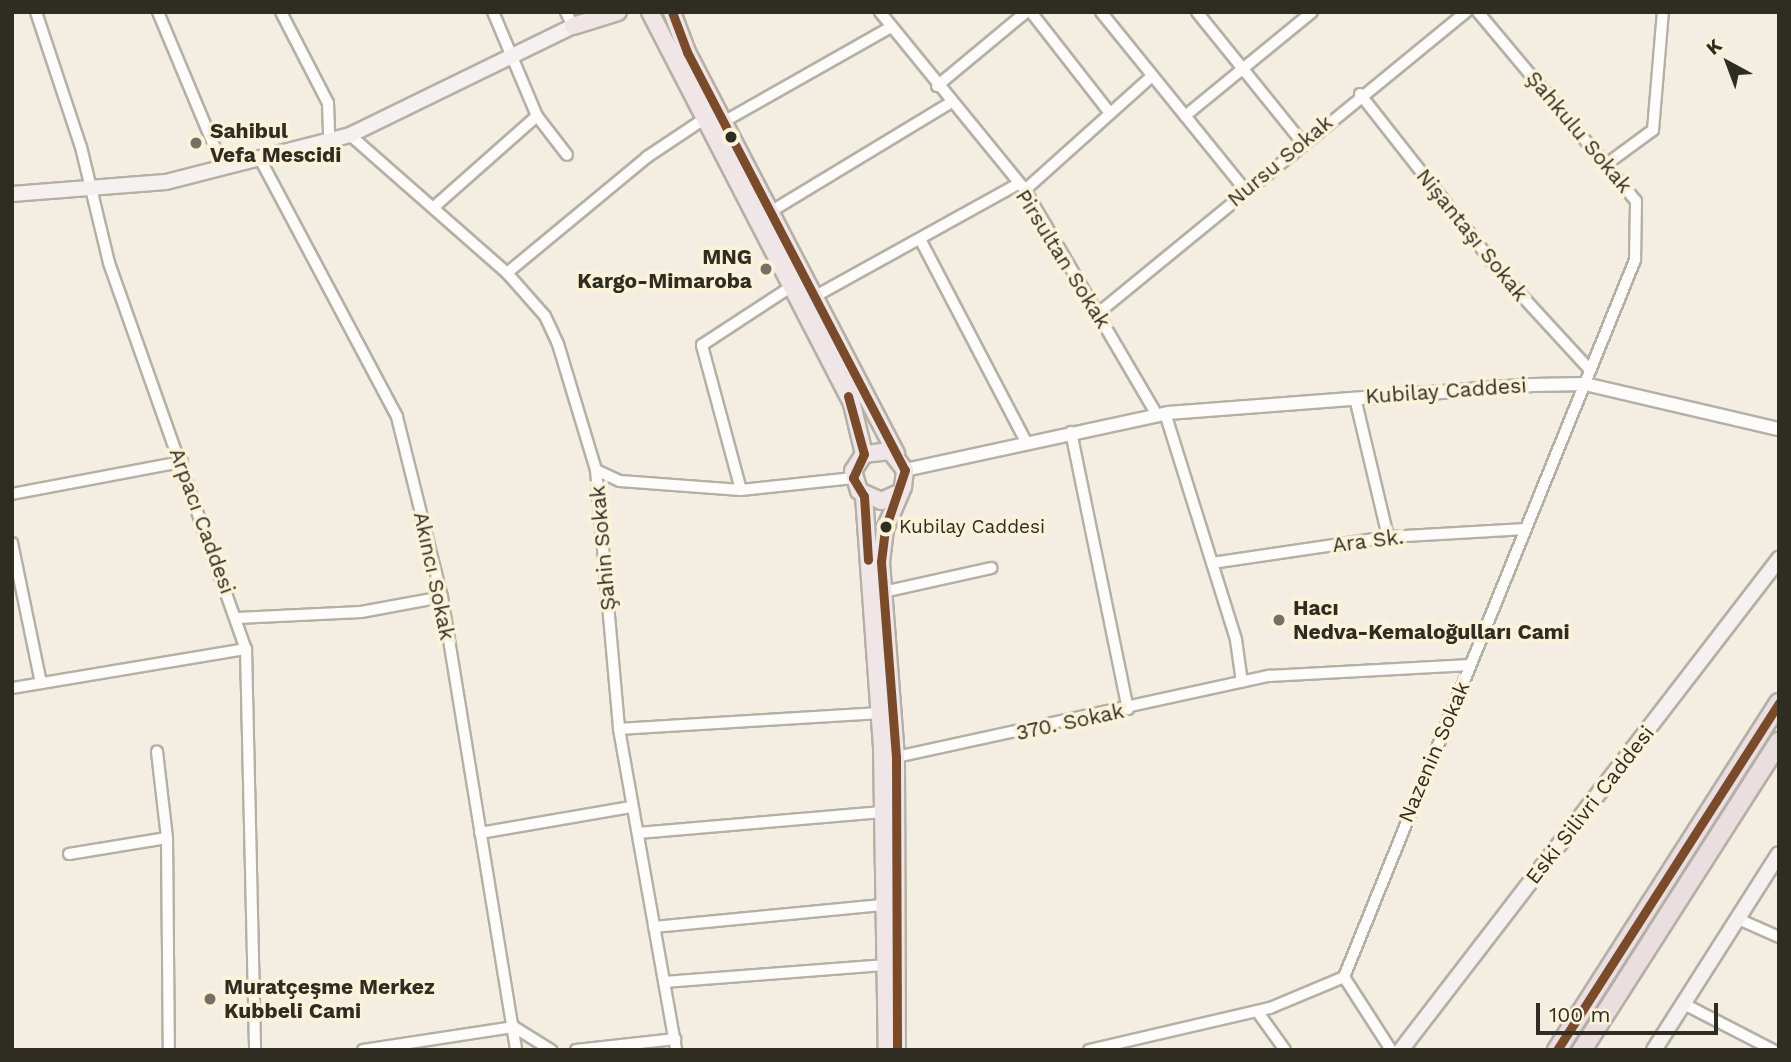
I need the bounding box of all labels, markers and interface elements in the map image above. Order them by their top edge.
north arrow [1693,28,1763,98]
text: K [1701,34,1726,60]
street label: Şahkulu Sokak [1521,66,1637,198]
street label: Nursu Sokak [1222,110,1338,212]
place label: Sahibul Vefa Mescidi [210,118,341,168]
unlabelled marker [724,130,738,144]
marker: Sahibul Vefa Mescidi [188,135,204,151]
street label: Nişantaşı Sokak [1411,164,1533,306]
street label: Pirsultan Sokak [1010,185,1116,333]
place label: MNG Kargo-Mimaroba [577,244,752,294]
marker: MNG Kargo-Mimaroba [758,261,774,277]
street label: Kubilay Caddesi [1364,373,1528,409]
street label: Arpacı Caddesi [164,445,240,597]
street label: Şahin Sokak [585,484,621,612]
street label: Akıncı Sokak [408,510,460,642]
place label: Kubilay Caddesi [899,516,1046,538]
marker: Kubilay Caddesi [879,520,893,534]
street label: Ara Sk. [1331,524,1405,558]
place label: Hacı Nedva-Kemaloğulları Cami [1293,595,1570,645]
marker: Hacı Nedva-Kemaloğulları Cami [1271,612,1287,628]
street label: Nazenin Sokak [1393,678,1475,826]
street label: 370. Sokak [1014,698,1126,746]
street label: Eski Silivri Caddesi [1520,721,1660,889]
place label: Muratçeşme Merkez Kubbeli Cami [224,974,435,1024]
scale bar [1539,988,1721,1032]
marker: Muratçeşme Merkez Kubbeli Cami [202,991,218,1007]
text: 100 m [1549,1002,1611,1027]

